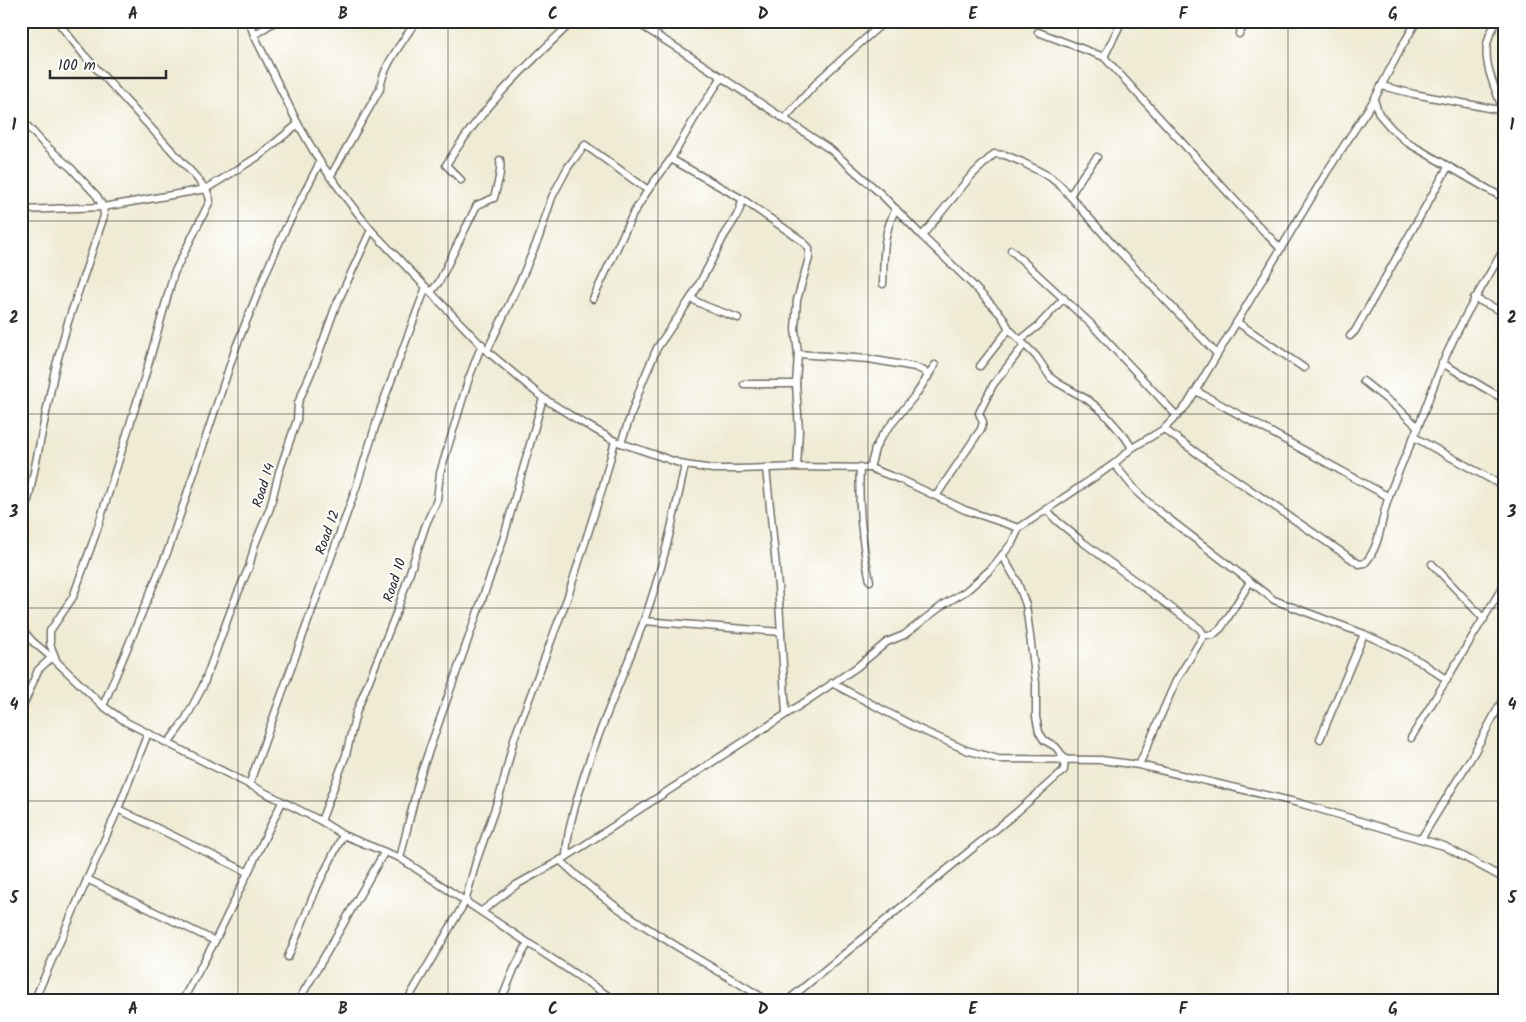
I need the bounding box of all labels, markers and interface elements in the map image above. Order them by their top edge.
text: A [128,2,138,27]
text: B [338,2,348,27]
text: C [548,2,558,27]
text: D [758,2,769,27]
text: E [969,2,979,27]
text: F [1179,2,1189,27]
text: G [1388,2,1398,27]
scale bar [50,48,166,80]
text: 100 m [58,54,96,78]
text: 1 [12,113,17,138]
text: 1 [1510,113,1515,138]
text: 2 [9,306,19,331]
text: 2 [1507,306,1517,331]
street label: Road 14 [247,460,281,510]
text: 3 [9,500,19,525]
text: 3 [1507,500,1517,525]
street label: Road 12 [310,507,346,558]
street label: Road 10 [378,555,412,605]
text: 4 [10,693,19,718]
text: 4 [1508,693,1517,718]
text: 5 [9,886,20,911]
text: 5 [1507,886,1518,911]
text: A [128,997,138,1022]
text: B [338,997,348,1022]
text: C [548,997,558,1022]
text: D [758,997,769,1022]
text: E [969,997,979,1022]
text: F [1179,997,1189,1022]
text: G [1388,997,1398,1022]

